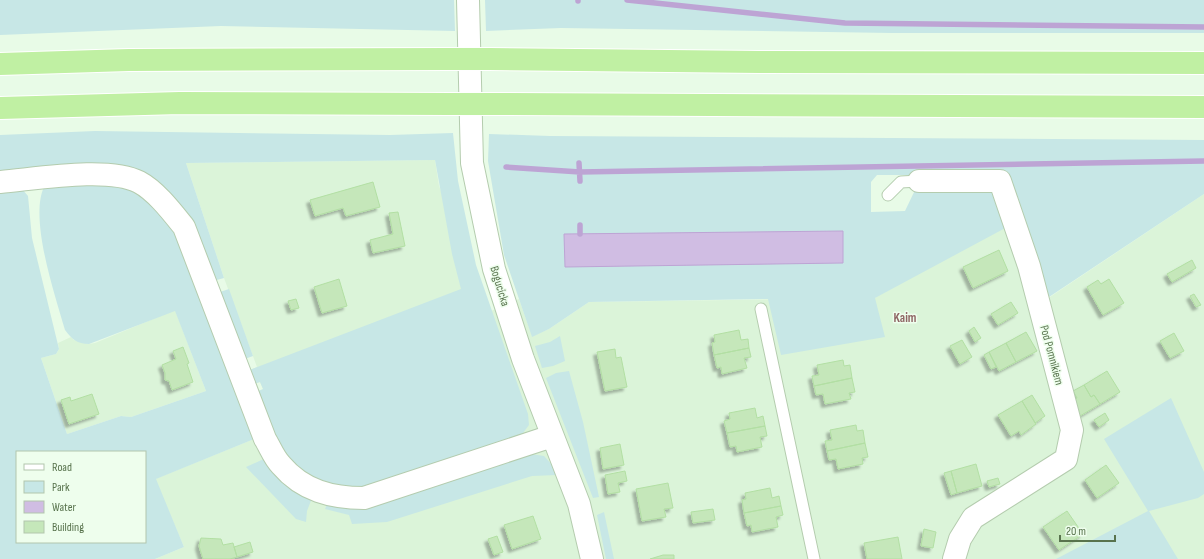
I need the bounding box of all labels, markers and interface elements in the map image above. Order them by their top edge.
street label: Bogucicka [486,264,513,308]
district label: Kaim [894,310,917,326]
street label: Pod Pomnikiem [1036,324,1067,387]
legend [16,451,146,543]
text: Road [52,460,72,475]
text: Park [52,480,70,495]
text: Water [52,500,76,515]
scale bar [1060,517,1115,543]
text: Building [52,520,84,535]
text: 20 m [1066,524,1086,539]

